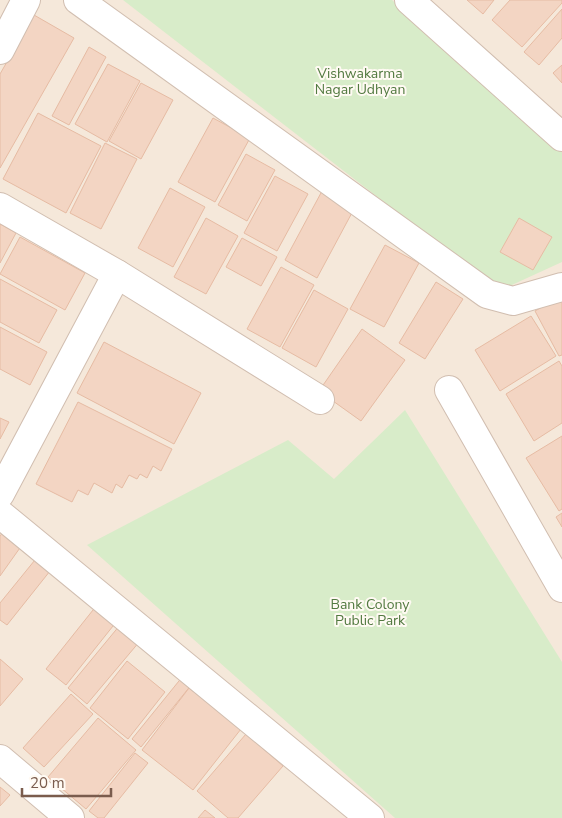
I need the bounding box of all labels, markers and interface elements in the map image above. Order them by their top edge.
park label: Vishwakarma Nagar Udhyan [315,64,405,99]
park label: Bank Colony Public Park [330,595,410,630]
scale bar [22,766,111,798]
text: 20 m [30,773,65,793]

